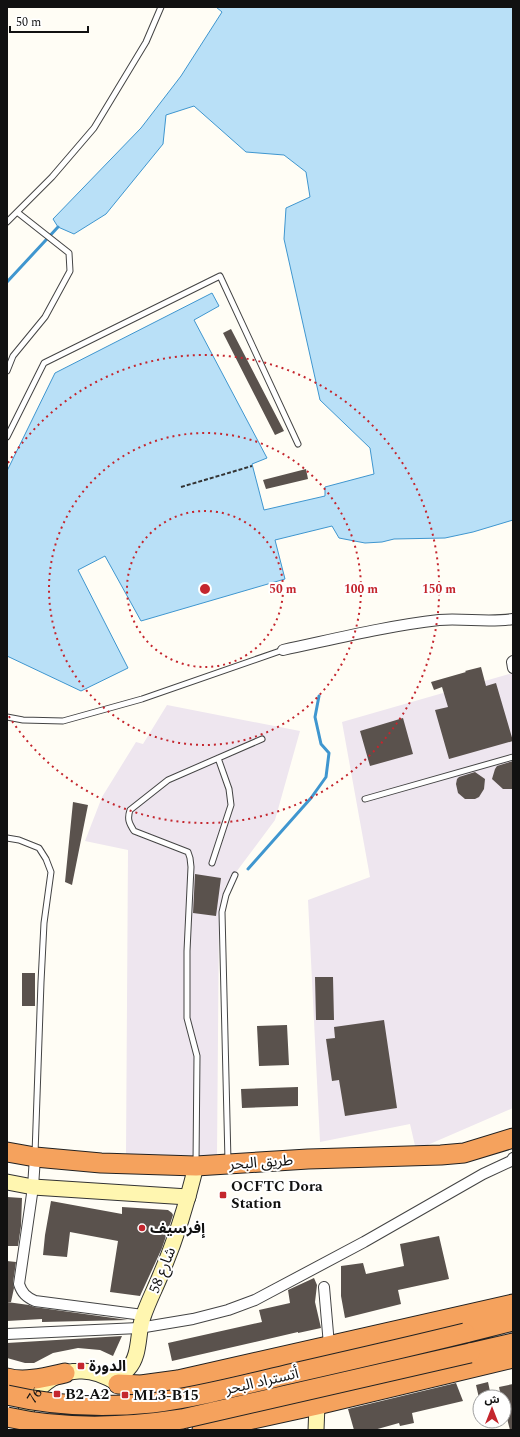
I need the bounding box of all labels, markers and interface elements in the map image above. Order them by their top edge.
scale bar [10,8,88,34]
text: 50 m [16,13,41,32]
text: 50 m [269,580,297,599]
text: 100 m [344,580,378,599]
text: 150 m [422,580,456,599]
centre of rings [198,582,212,596]
street label: طريق البحر [227,1149,294,1176]
place label: OCFTC Dora Station [231,1175,323,1215]
marker: OCFTC Dora Station [218,1190,228,1200]
place label: إفرسيف [150,1217,205,1240]
marker: إفرسيف [137,1223,147,1233]
street label: شارع 58 [143,1243,182,1297]
place label: الدورة [89,1355,126,1378]
marker: الدورة [76,1361,86,1371]
street label: أتستراد البحر [222,1362,301,1401]
street label: 76 [21,1382,49,1408]
place label: B2-A2 [65,1383,109,1406]
place label: ML3-B15 [133,1384,199,1407]
marker: B2-A2 [52,1389,62,1399]
north arrow [472,1389,512,1429]
marker: ML3-B15 [120,1390,130,1400]
text: ش [484,1391,500,1408]

